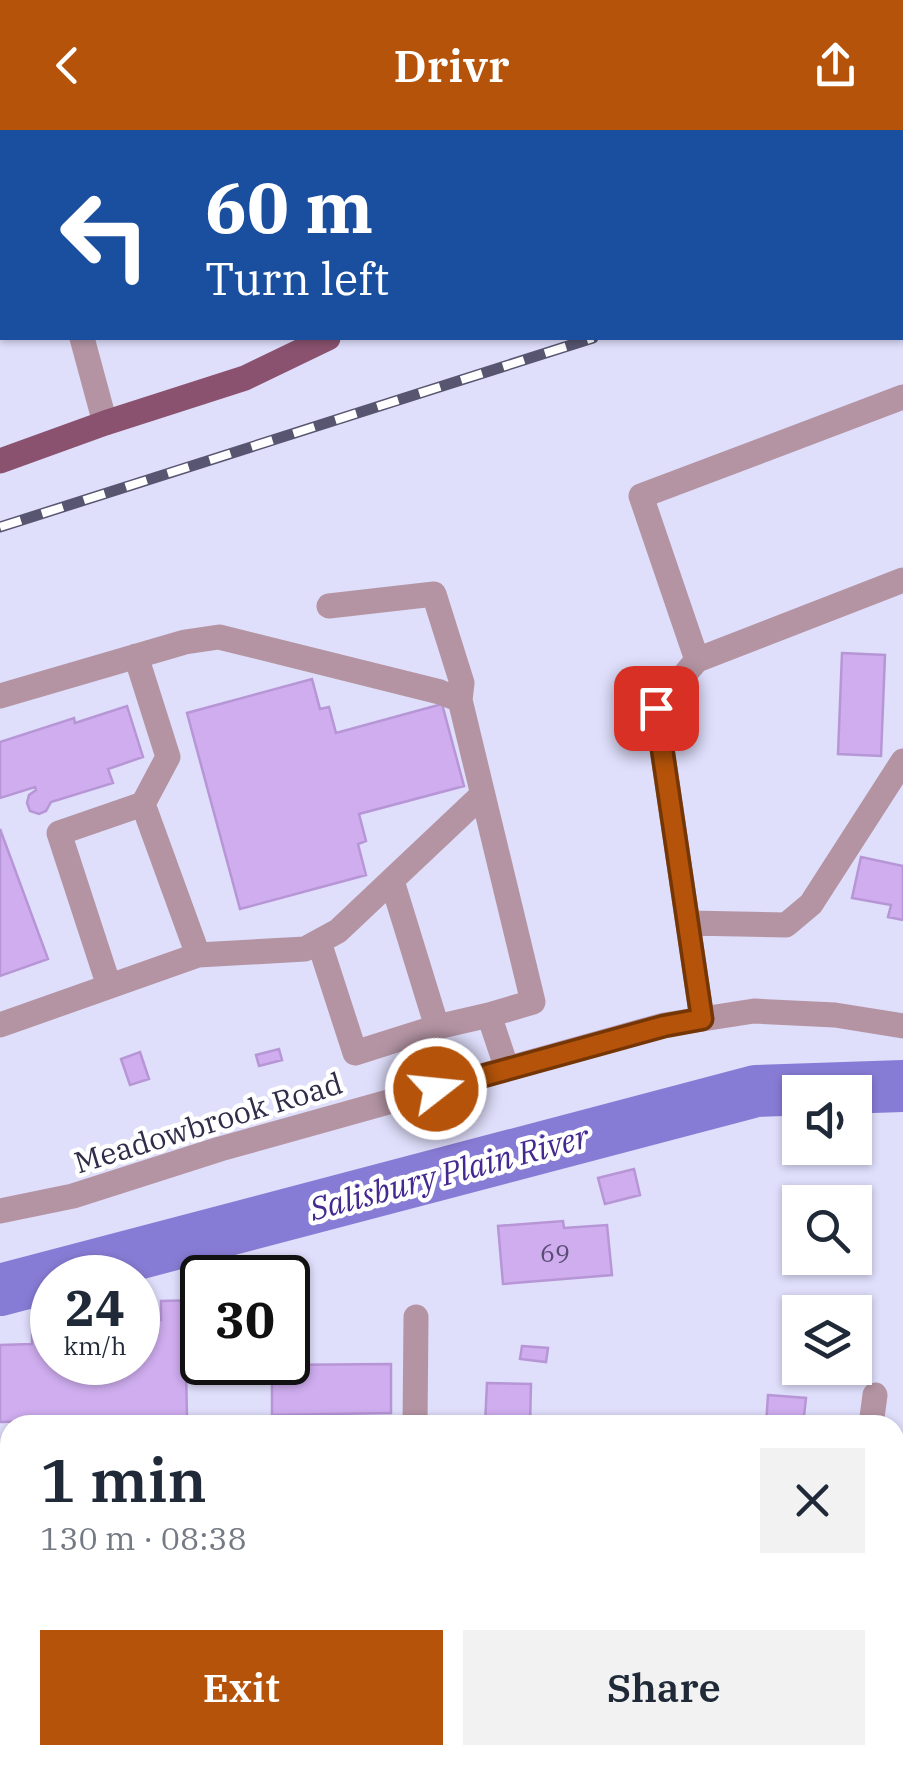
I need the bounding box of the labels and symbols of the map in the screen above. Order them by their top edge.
pin [614,666,699,751]
position arrow [384,1037,488,1141]
street label: Meadowbrook Road [69,1063,347,1181]
water label: Salisbury Plain River [304,1114,594,1230]
house number: 69 [540,1236,570,1269]
speed limit sign: 30 [180,1255,310,1385]

